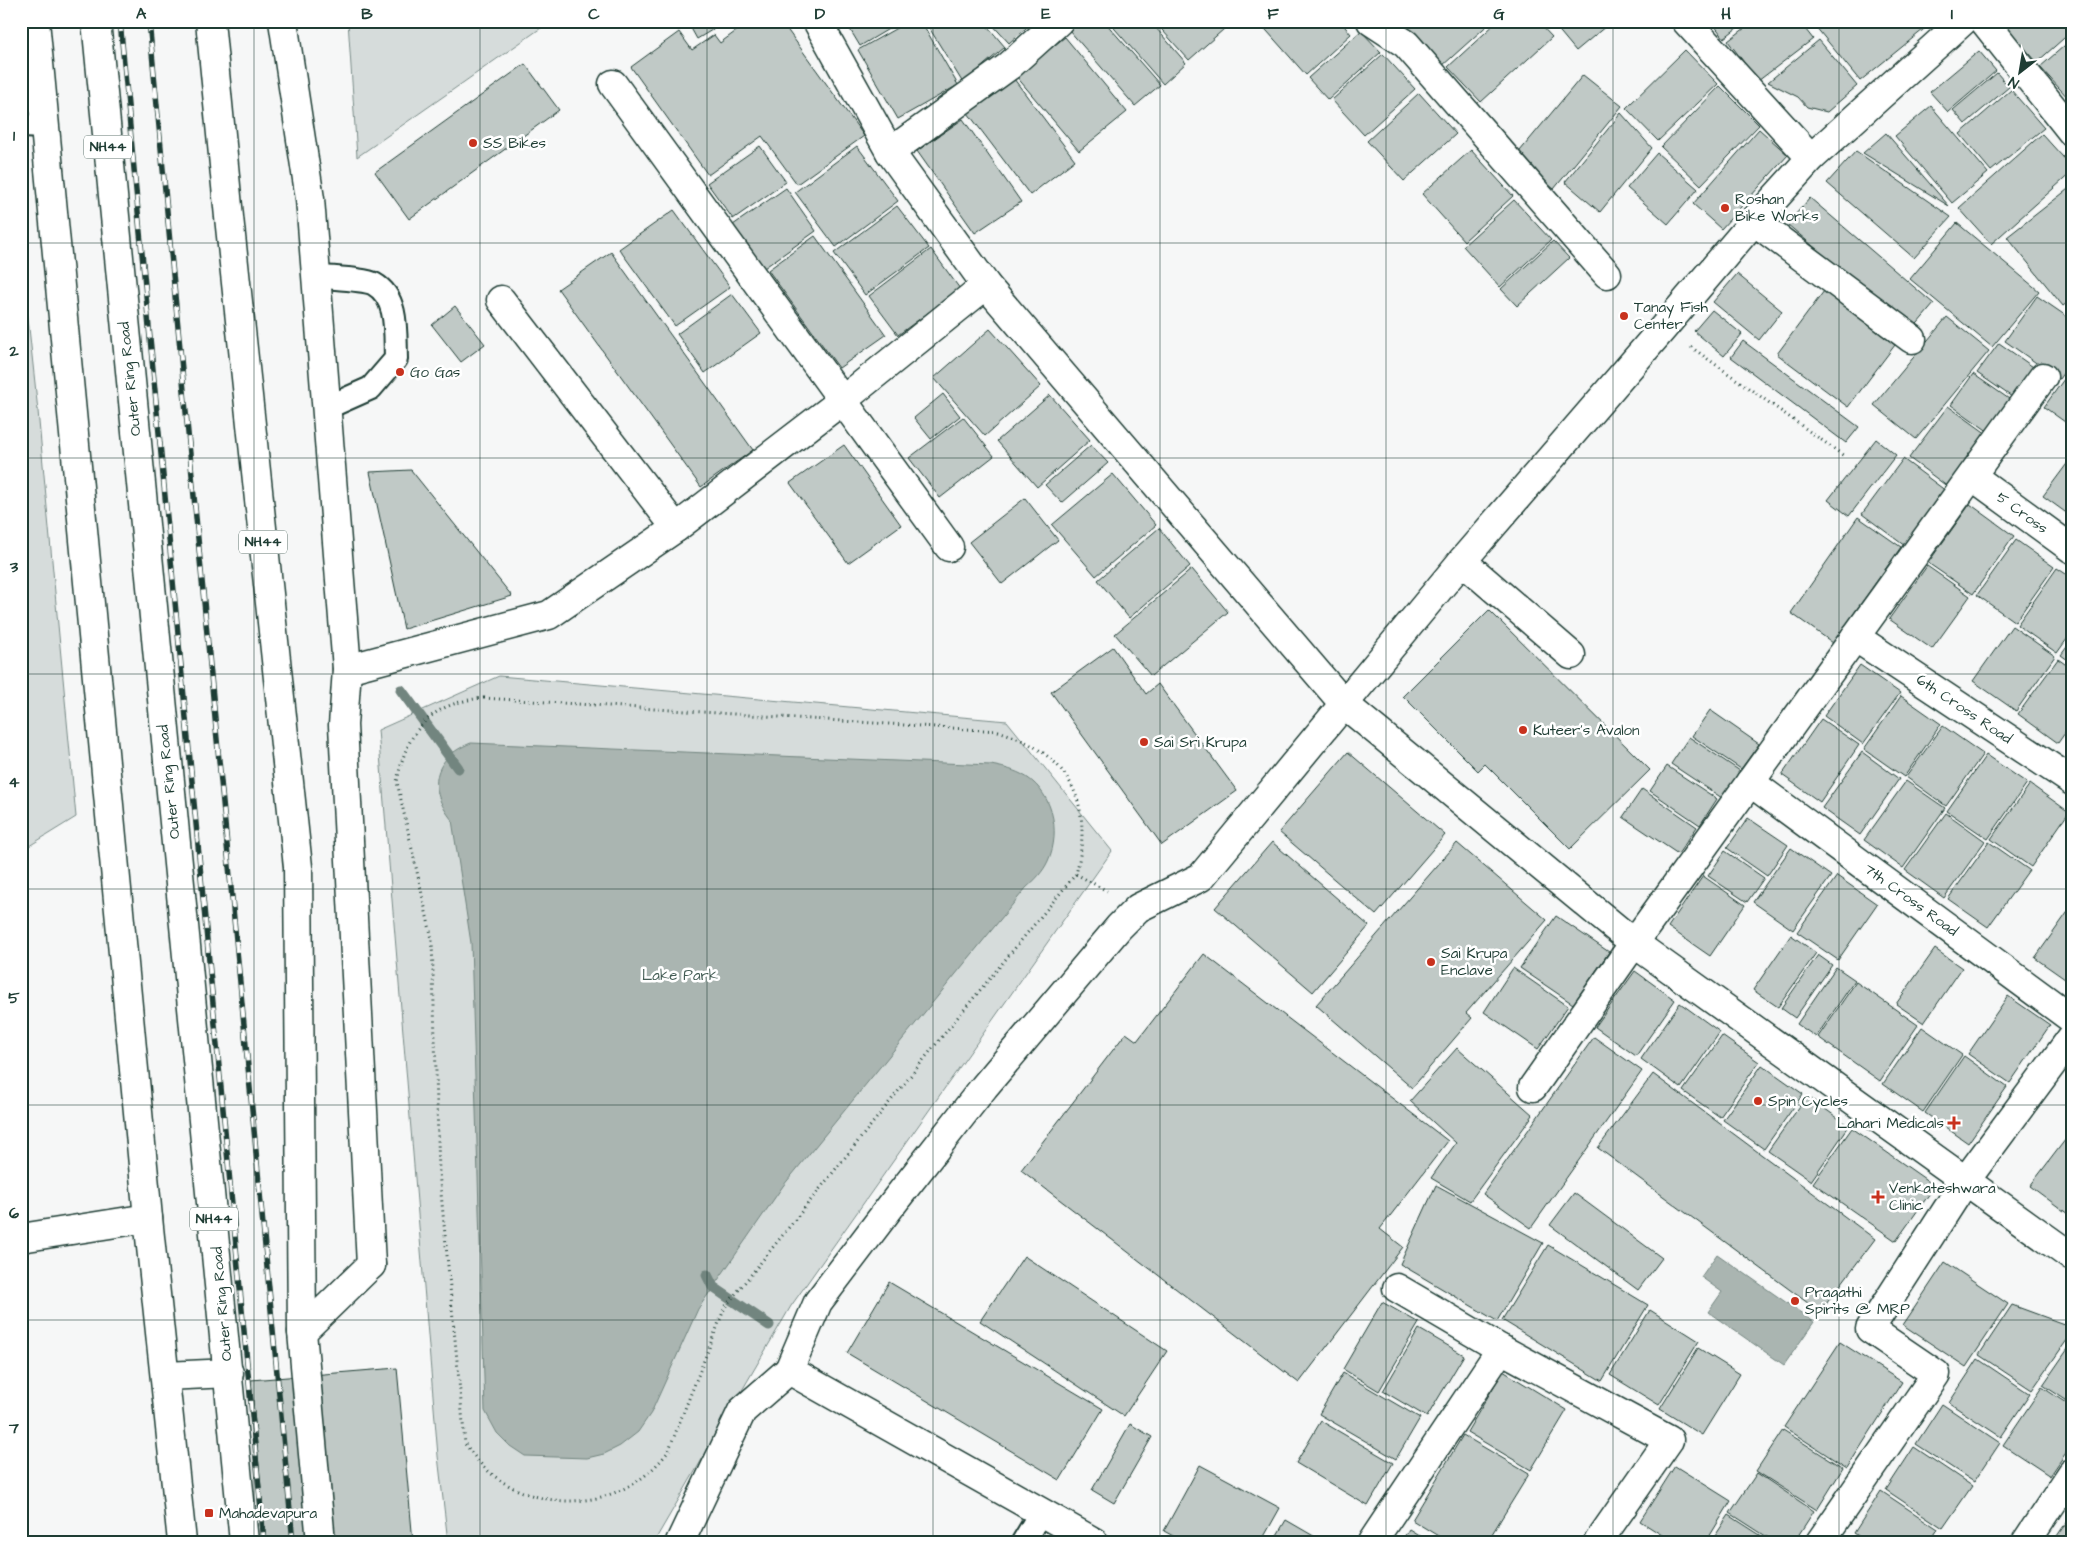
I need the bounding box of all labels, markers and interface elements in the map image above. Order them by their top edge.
text: A [136,3,147,25]
text: B [361,3,373,25]
text: C [588,3,600,25]
text: D [815,3,826,25]
text: E [1041,3,1051,25]
text: F [1267,3,1279,25]
text: G [1493,3,1505,25]
text: H [1721,3,1731,25]
text: I [1951,3,1953,25]
north arrow [1996,48,2046,98]
text: N [2005,71,2023,93]
text: 1 [13,125,16,147]
place label: SS Bikes [483,133,547,154]
road number: NH44 [84,136,132,158]
marker: SS Bikes [467,137,479,149]
place label: Roshan Bike Works [1735,189,1819,227]
marker: Roshan Bike Works [1719,202,1731,214]
place label: Tanay Fish Center [1634,297,1709,335]
marker: Tanay Fish Center [1618,310,1630,322]
street label: Outer Ring Road [114,320,147,437]
text: 2 [8,340,19,362]
place label: Go Gas [410,362,461,383]
marker: Go Gas [394,366,406,378]
street label: 5 Cross [1992,487,2052,539]
road number: NH44 [239,530,287,554]
text: 3 [9,556,19,578]
street label: 6th Cross Road [1912,669,2016,749]
place label: Kuteer's Avalon [1533,720,1640,741]
street label: Outer Ring Road [153,723,186,840]
marker: Kuteer's Avalon [1517,724,1529,736]
place label: Sai Sri Krupa [1154,732,1247,753]
marker: Sai Sri Krupa [1138,736,1150,748]
text: 4 [9,771,20,793]
street label: 7th Cross Road [1860,859,1963,941]
place label: Sai Krupa Enclave [1441,943,1508,981]
marker: Sai Krupa Enclave [1425,956,1437,968]
park label: Lake Park [642,965,718,986]
text: 5 [8,987,20,1009]
place label: Spin Cycles [1768,1091,1849,1113]
marker: Spin Cycles [1752,1095,1764,1107]
place label: Lahari Medicals [1837,1113,1944,1134]
marker: Lahari Medicals [1948,1117,1960,1129]
place label: Venkateshwara Clinic [1889,1178,1996,1216]
marker: Venkateshwara Clinic [1871,1190,1885,1204]
text: 6 [9,1202,19,1224]
road number: NH44 [190,1208,238,1230]
street label: Outer Ring Road [207,1246,238,1362]
place label: Pragathi Spirits @ MRP [1805,1282,1910,1320]
marker: Pragathi Spirits @ MRP [1789,1295,1801,1307]
text: 7 [8,1417,19,1439]
place label: Mahadevapura [219,1503,318,1524]
marker: Mahadevapura [203,1507,215,1519]

